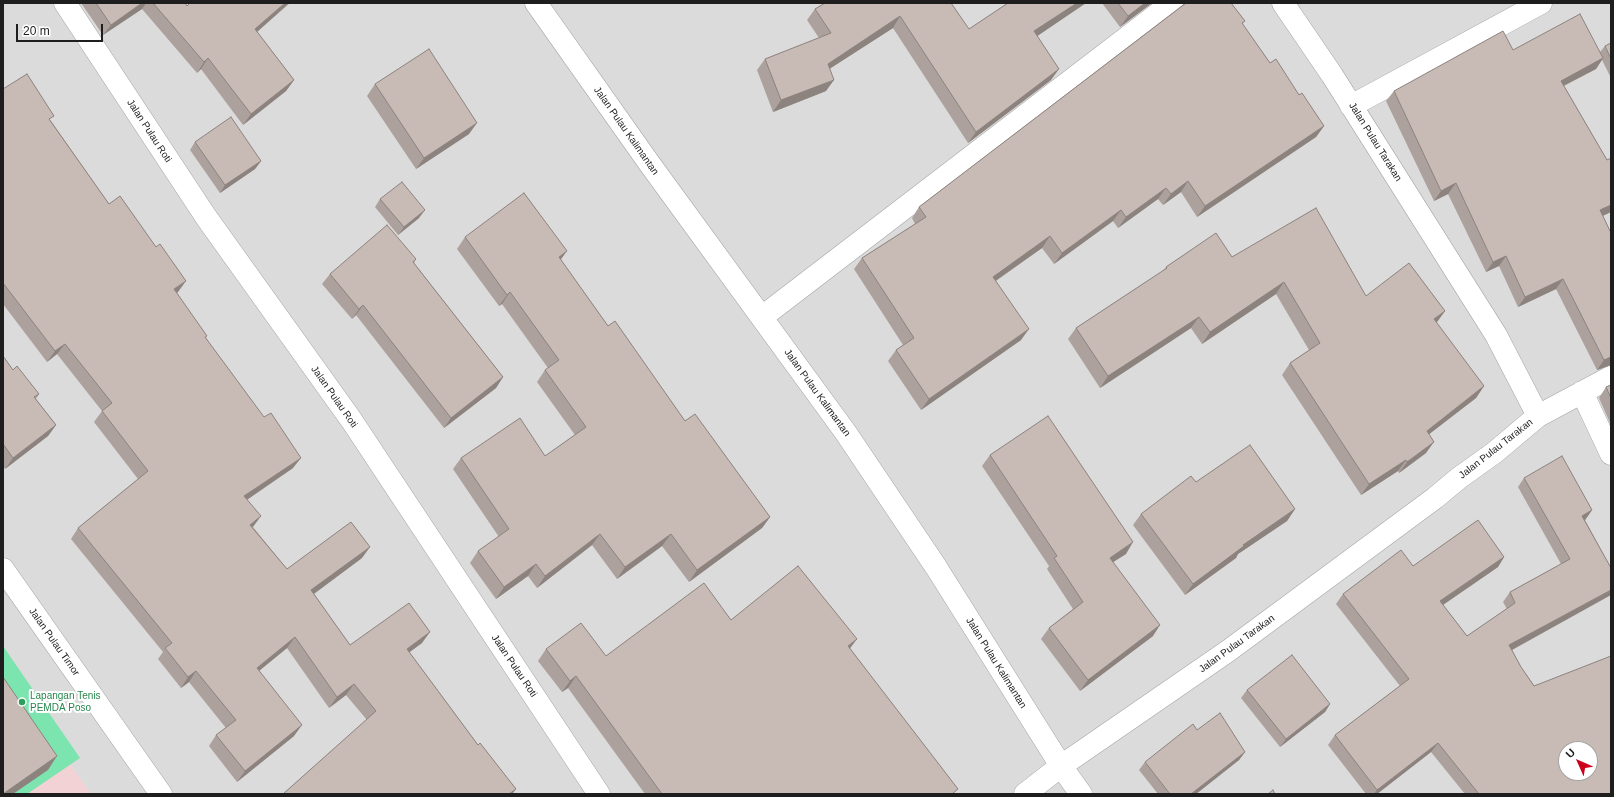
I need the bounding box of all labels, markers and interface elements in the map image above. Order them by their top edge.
scale bar [18,16,105,42]
text: 20 m [23,24,50,38]
street label: Jalan Pulau Kalimantan [591,85,661,177]
street label: Jalan Pulau Roti [124,97,174,165]
street label: Jalan Pulau Tarakan [1346,100,1404,184]
street label: Jalan Pulau Kalimantan [781,347,853,439]
street label: Jalan Pulau Roti [308,364,360,430]
street label: Jalan Pulau Tarakan [1457,416,1535,482]
street label: Jalan Pulau Timor [26,606,82,678]
street label: Jalan Pulau Tarakan [1197,613,1277,675]
street label: Jalan Pulau Kalimantan [963,615,1029,711]
street label: Jalan Pulau Roti [489,632,539,700]
place label: Lapangan Tenis PEMDA Poso [30,690,101,714]
marker: Lapangan Tenis PEMDA Poso [17,697,27,707]
north arrow [1558,741,1598,781]
text: U [1563,746,1577,760]

